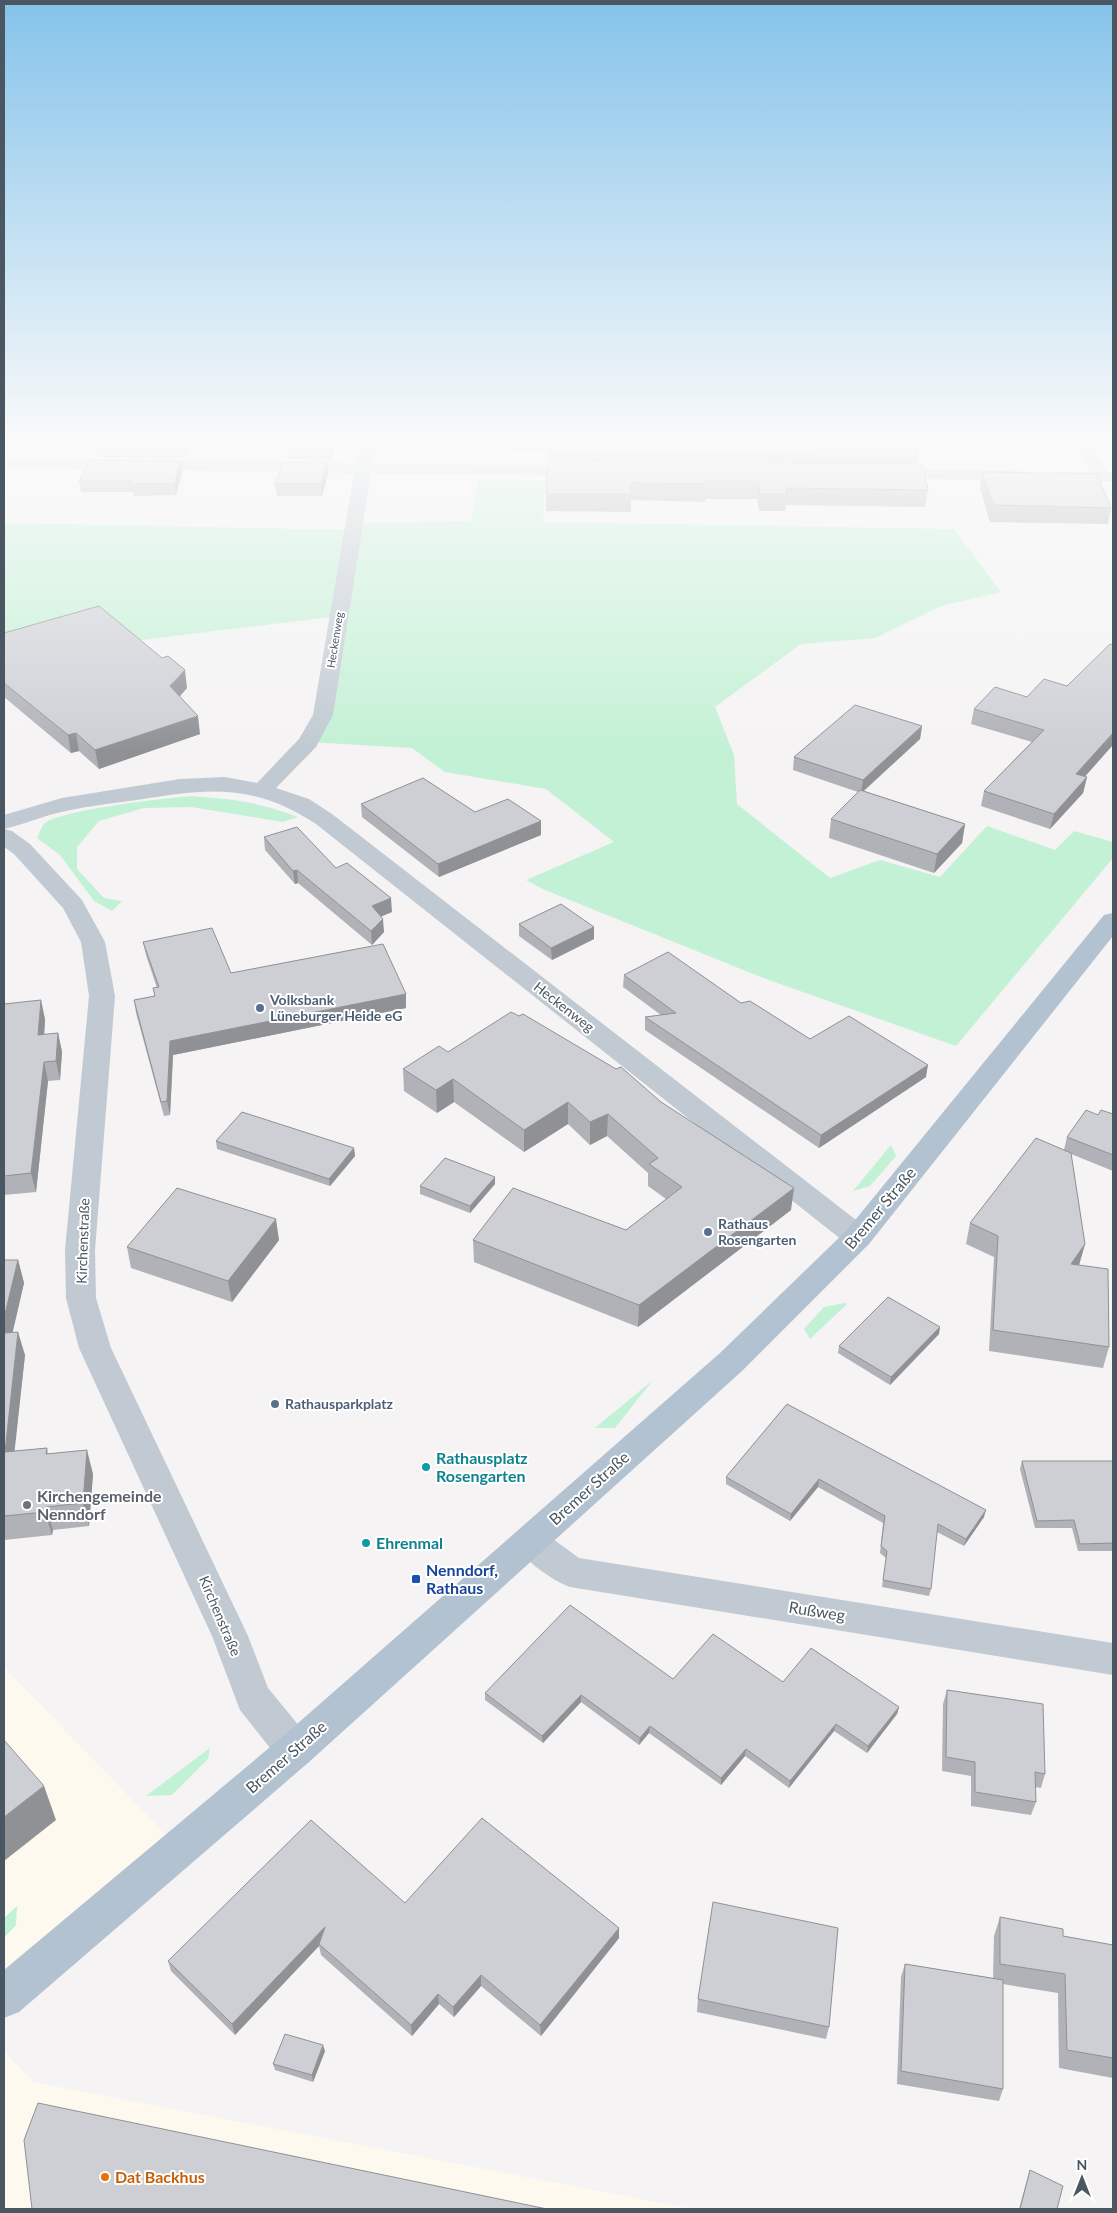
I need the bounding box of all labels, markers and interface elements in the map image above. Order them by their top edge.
street label: Heckenweg [324,611,345,669]
street label: Heckenweg [531,978,598,1035]
place label: Volksbank Lüneburger Heide eG [269,991,402,1024]
marker: Volksbank Lüneburger Heide eG [254,1002,266,1014]
street label: Bremer Straße [840,1163,919,1252]
street label: Kirchenstraße [73,1198,92,1284]
place label: Rathaus Rosengarten [718,1215,796,1248]
marker: Rathaus Rosengarten [702,1226,714,1238]
place label: Rathausparkplatz [285,1395,394,1412]
marker: Rathausparkplatz [269,1398,281,1410]
street label: Bremer Straße [545,1447,632,1528]
place label: Rathausplatz Rosengarten [436,1448,528,1485]
marker: Rathausplatz Rosengarten [420,1461,432,1473]
place label: Kirchengemeinde Nenndorf [37,1486,162,1523]
marker: Kirchengemeinde Nenndorf [21,1499,33,1511]
place label: Ehrenmal [376,1533,443,1552]
marker: Ehrenmal [360,1537,372,1549]
place label: Nenndorf, Rathaus [426,1560,498,1597]
street label: Kirchenstraße [196,1573,245,1659]
marker: Nenndorf, Rathaus [410,1573,422,1585]
street label: Rußweg [787,1597,847,1624]
street label: Bremer Straße [241,1716,330,1797]
north arrow [1057,2153,1107,2203]
text: N [1077,2156,1087,2173]
place label: Dat Backhus [115,2167,205,2186]
marker: Dat Backhus [99,2171,111,2183]

